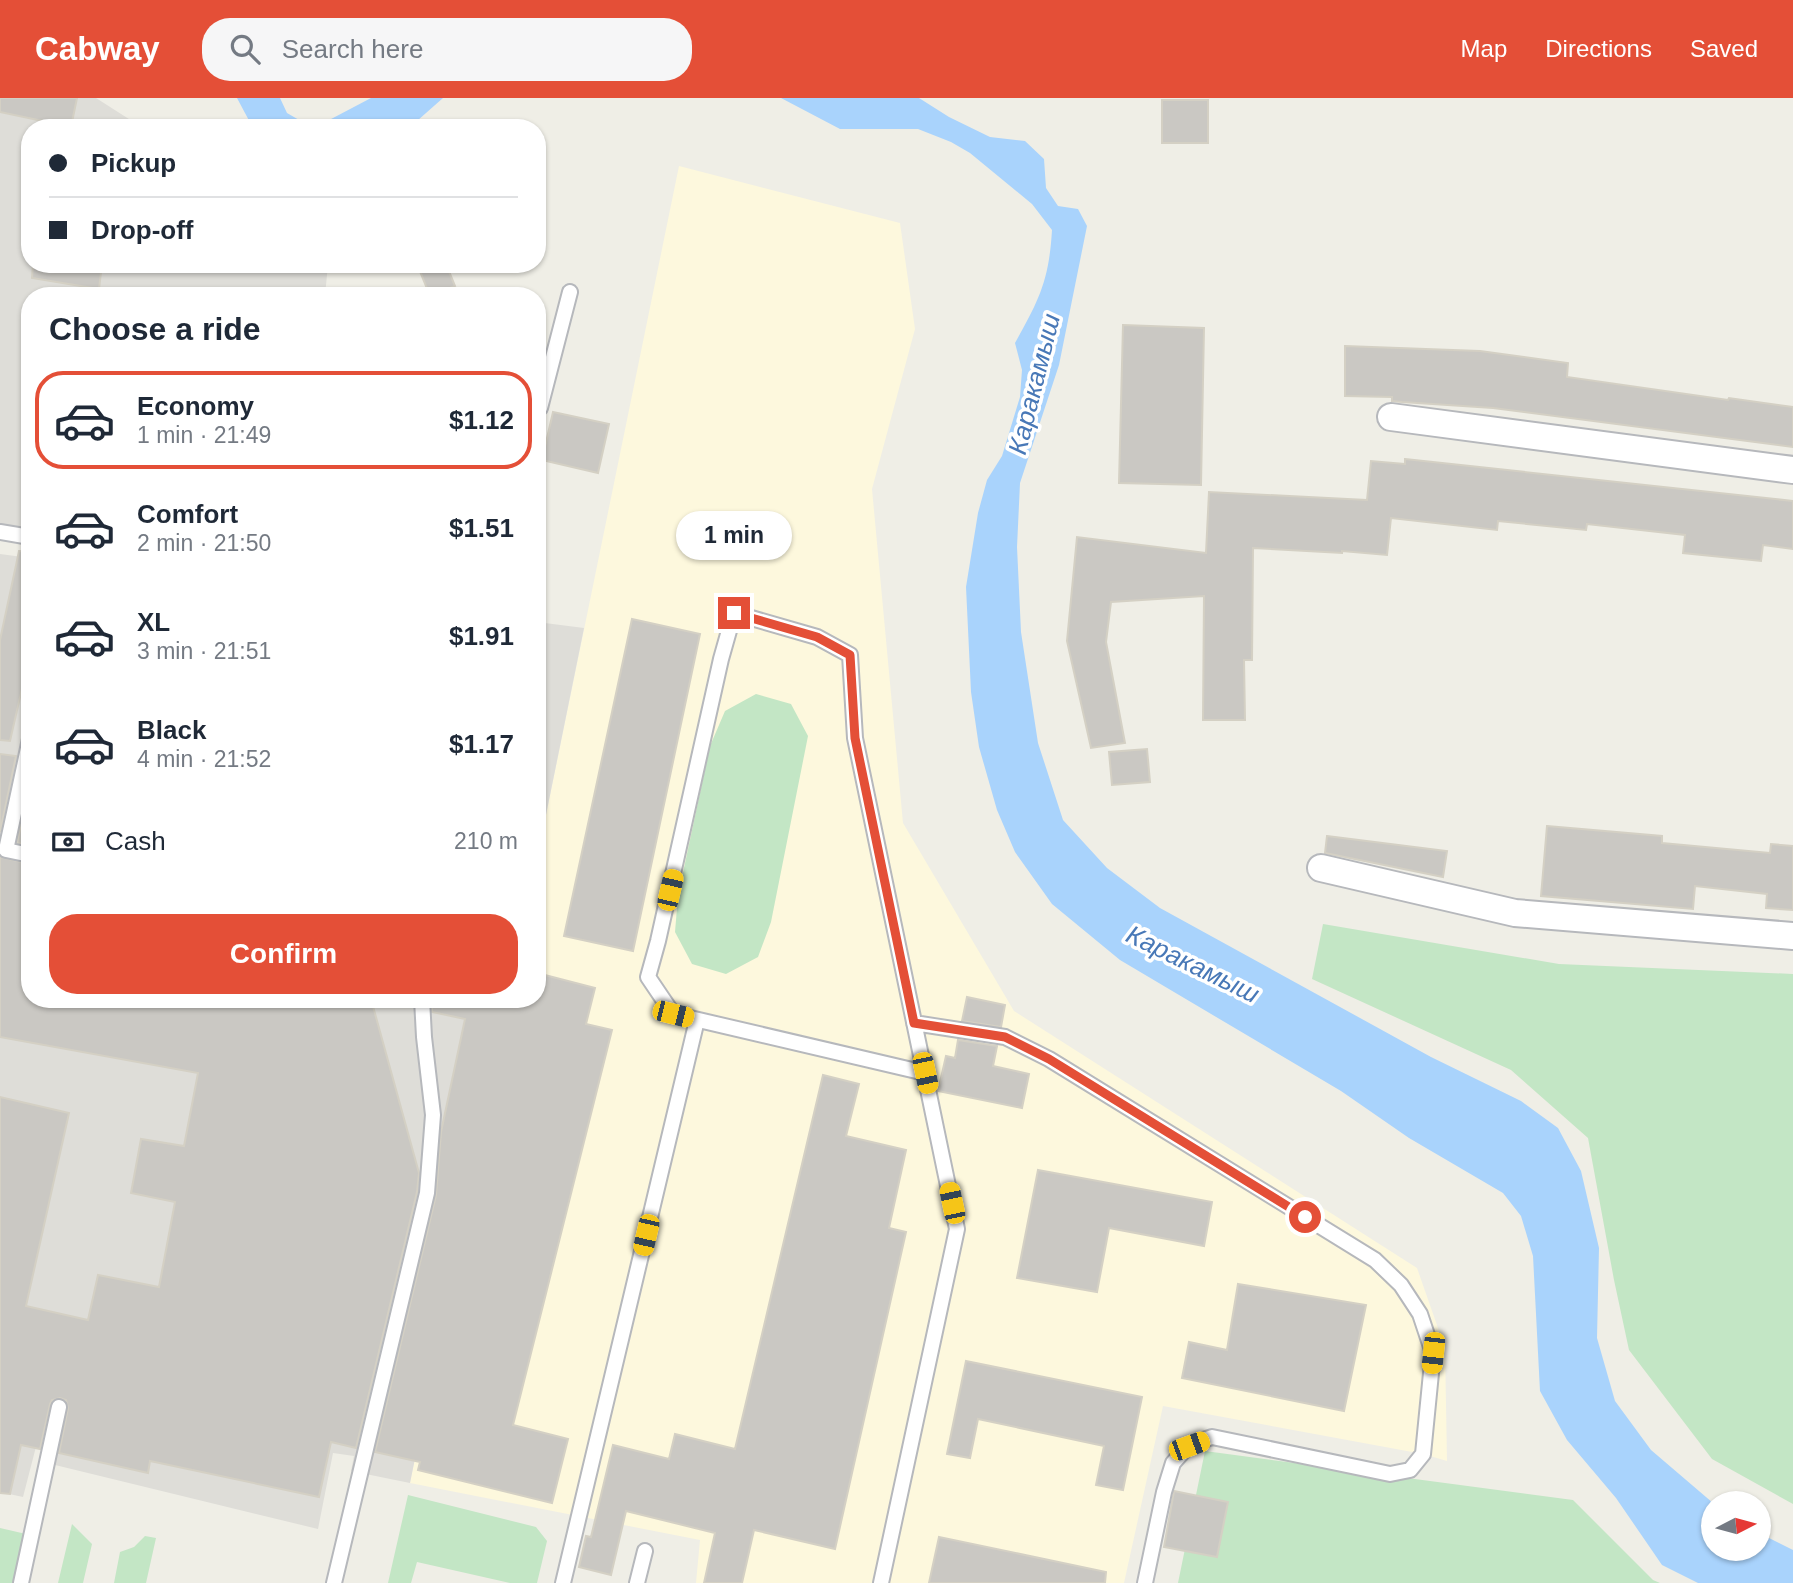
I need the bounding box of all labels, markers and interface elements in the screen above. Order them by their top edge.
search box [202,18,692,81]
text: Cabway [35,30,160,67]
icon: search [226,30,264,68]
text: Search here [282,34,423,64]
text: Map [1461,35,1507,62]
text: Directions [1545,35,1652,62]
text: Saved [1690,35,1758,62]
text: Pickup [91,148,176,178]
text: Drop-off [91,215,194,245]
water label: Каракамыш [1002,310,1066,457]
text: Choose a ride [49,311,261,347]
icon: car [53,389,116,452]
text: Economy [137,391,254,421]
text: $1.12 [449,405,514,435]
text: 1 min · 21:49 [137,422,271,448]
icon: car [53,497,116,560]
text: Comfort [137,499,238,529]
callout: 1 min [676,512,792,560]
text: $1.51 [449,513,514,543]
text: 1 min [704,522,764,548]
text: 2 min · 21:50 [137,530,271,556]
route end [718,597,750,629]
icon: car [53,605,116,668]
text: XL [137,607,170,637]
text: $1.91 [449,621,514,651]
text: 3 min · 21:51 [137,638,271,664]
icon: car [53,713,116,776]
text: Black [137,715,206,745]
text: $1.17 [449,729,514,759]
text: 4 min · 21:52 [137,746,271,772]
icon: cash [49,823,87,861]
text: Cash [105,826,166,856]
text: 210 m [454,828,518,854]
car [656,867,685,913]
button: Confirm [49,914,518,994]
water label: Каракамыш [1122,919,1265,1009]
car [651,999,696,1029]
car [911,1050,940,1096]
car [938,1180,967,1226]
route start [1289,1201,1321,1233]
car [632,1212,661,1258]
car [1421,1331,1446,1375]
car [1166,1429,1213,1463]
north arrow [1701,1491,1771,1561]
map controls [1701,1491,1771,1561]

